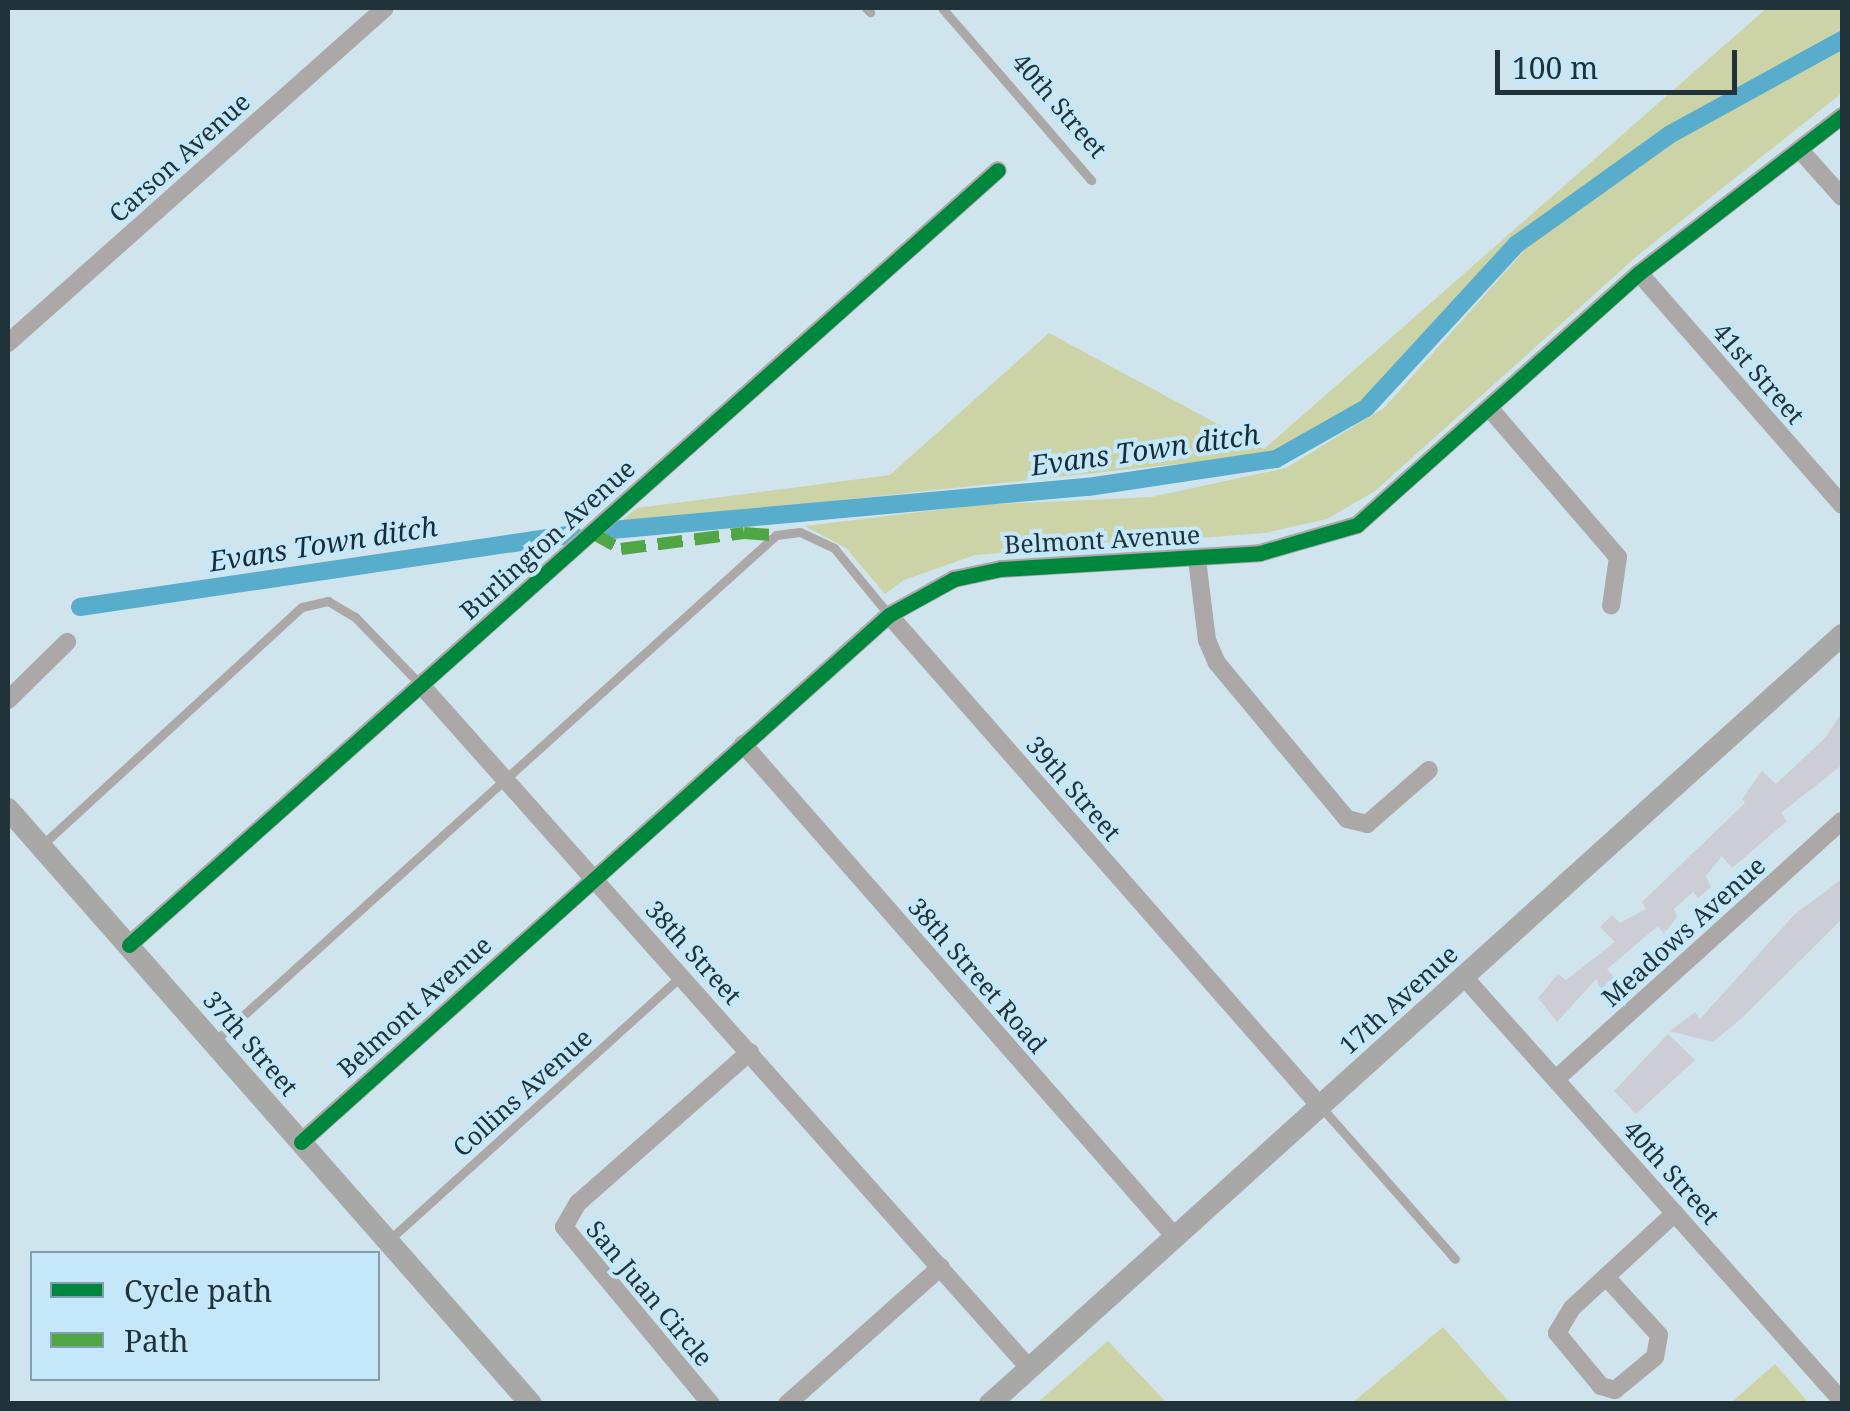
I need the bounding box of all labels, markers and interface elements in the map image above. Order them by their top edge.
scale bar [1500,30,1742,92]
street label: 40th Street [1006,47,1114,163]
text: 100 m [1512,47,1598,88]
street label: Carson Avenue [102,86,256,228]
street label: 41st Street [1707,316,1811,430]
water label: Evans Town ditch [1028,416,1262,482]
street label: Burlington Avenue [454,453,640,625]
water label: Evans Town ditch [207,508,439,578]
street label: Belmont Avenue [1003,519,1201,559]
street label: 39th Street [1020,730,1128,846]
street label: Meadows Avenue [1595,850,1771,1012]
street label: 38th Street Road [903,891,1053,1059]
street label: 38th Street [640,894,748,1010]
street label: Belmont Avenue [331,929,497,1083]
street label: 17th Avenue [1333,938,1463,1060]
street label: 37th Street [197,985,305,1101]
street label: Collins Avenue [446,1022,598,1162]
street label: 40th Street [1618,1114,1726,1230]
street label: San Juan Circle [581,1214,719,1372]
legend [30,1251,380,1381]
text: Cycle path [124,1270,272,1311]
text: Path [124,1320,189,1361]

